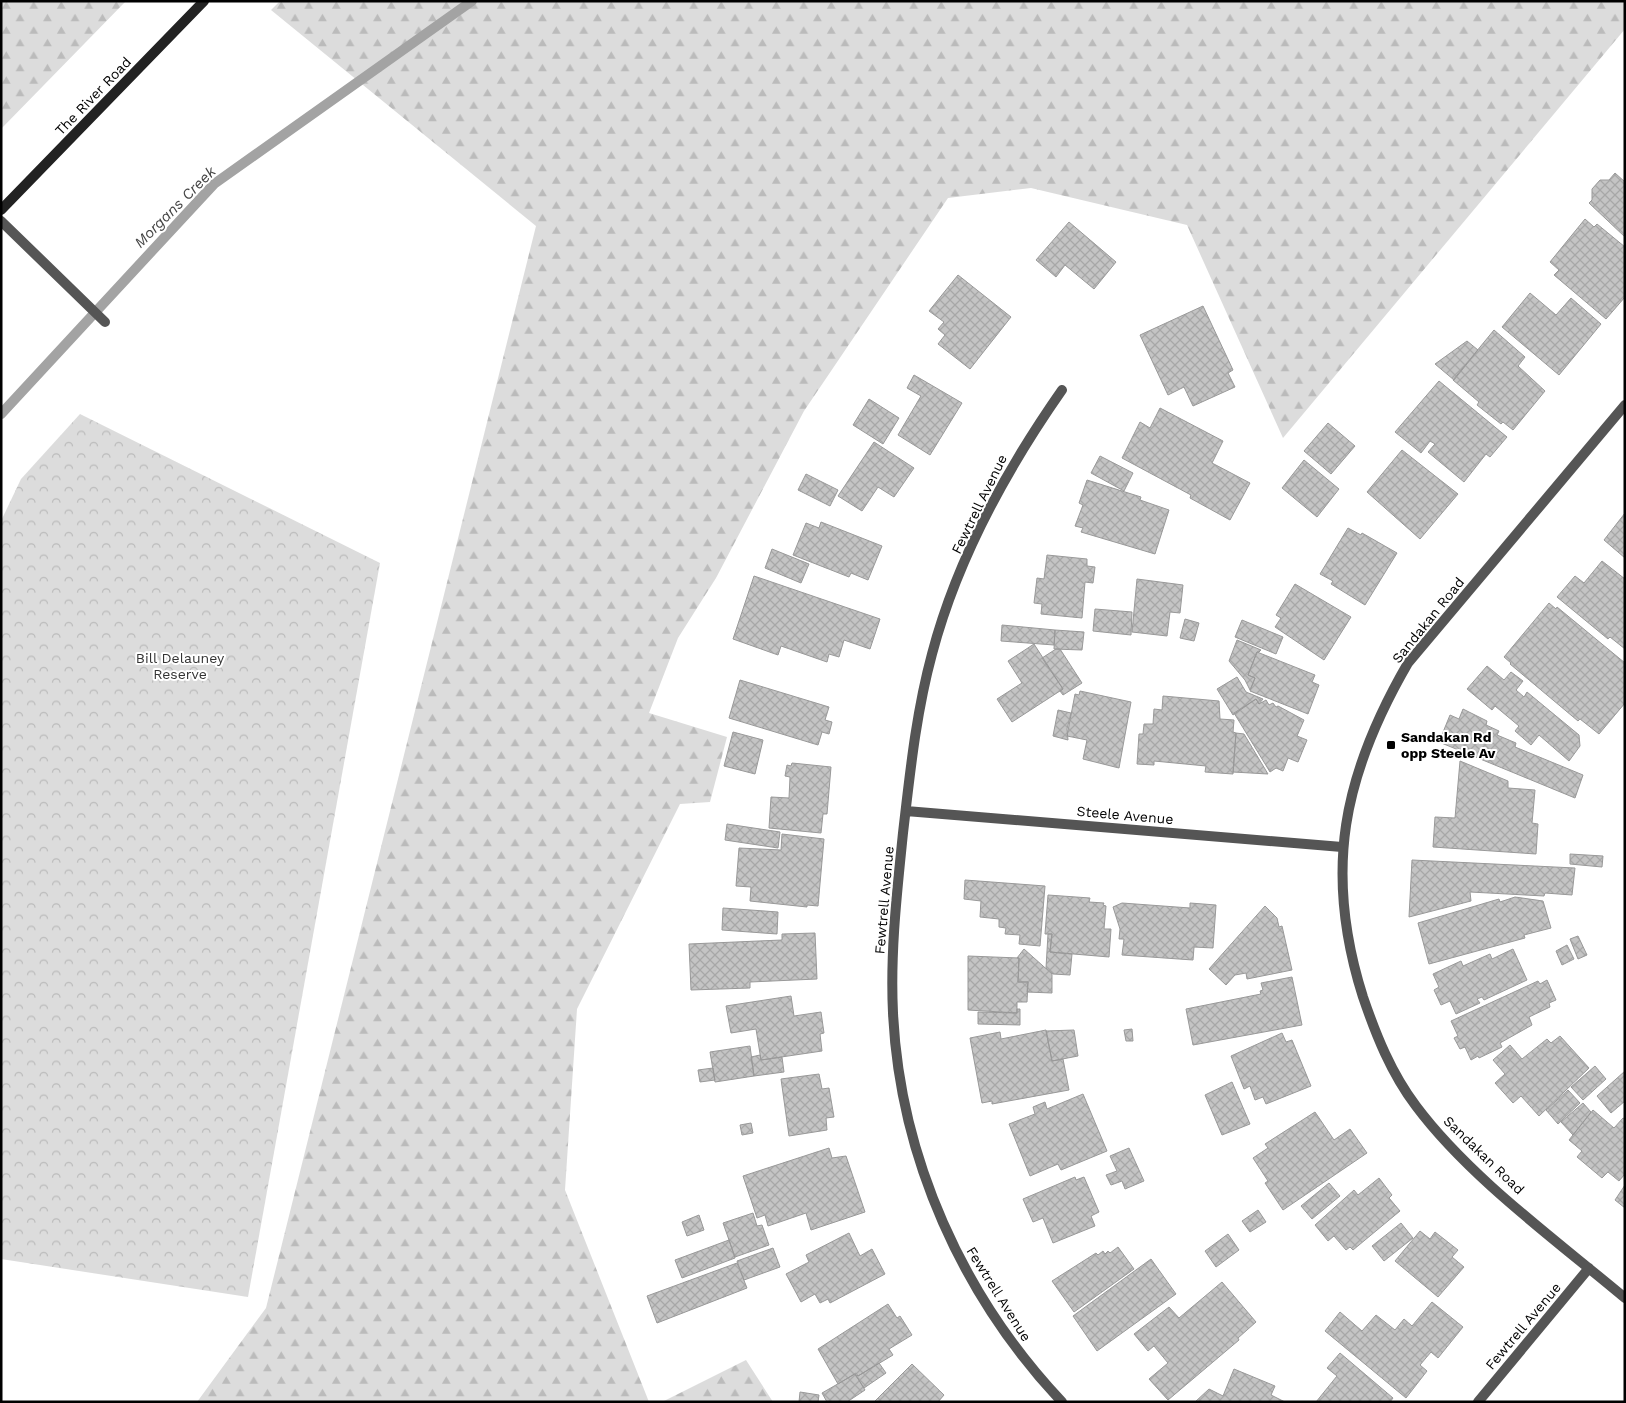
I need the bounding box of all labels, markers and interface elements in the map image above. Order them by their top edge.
street label: The River Road [52,54,134,138]
water label: Morgans Creek [131,162,220,251]
street label: Fewtrell Avenue [948,452,1010,556]
street label: Sandakan Road [1389,574,1467,666]
park label: Bill Delauney Reserve [136,650,225,682]
place label: Sandakan Rd opp Steele Av [1401,729,1495,761]
marker: Sandakan Rd opp Steele Av [1385,739,1397,751]
street label: Steele Avenue [1076,803,1174,827]
street label: Fewtrell Avenue [871,845,897,955]
street label: Sandakan Road [1441,1113,1527,1197]
street label: Fewtrell Avenue [963,1244,1035,1344]
street label: Fewtrell Avenue [1482,1279,1564,1373]

